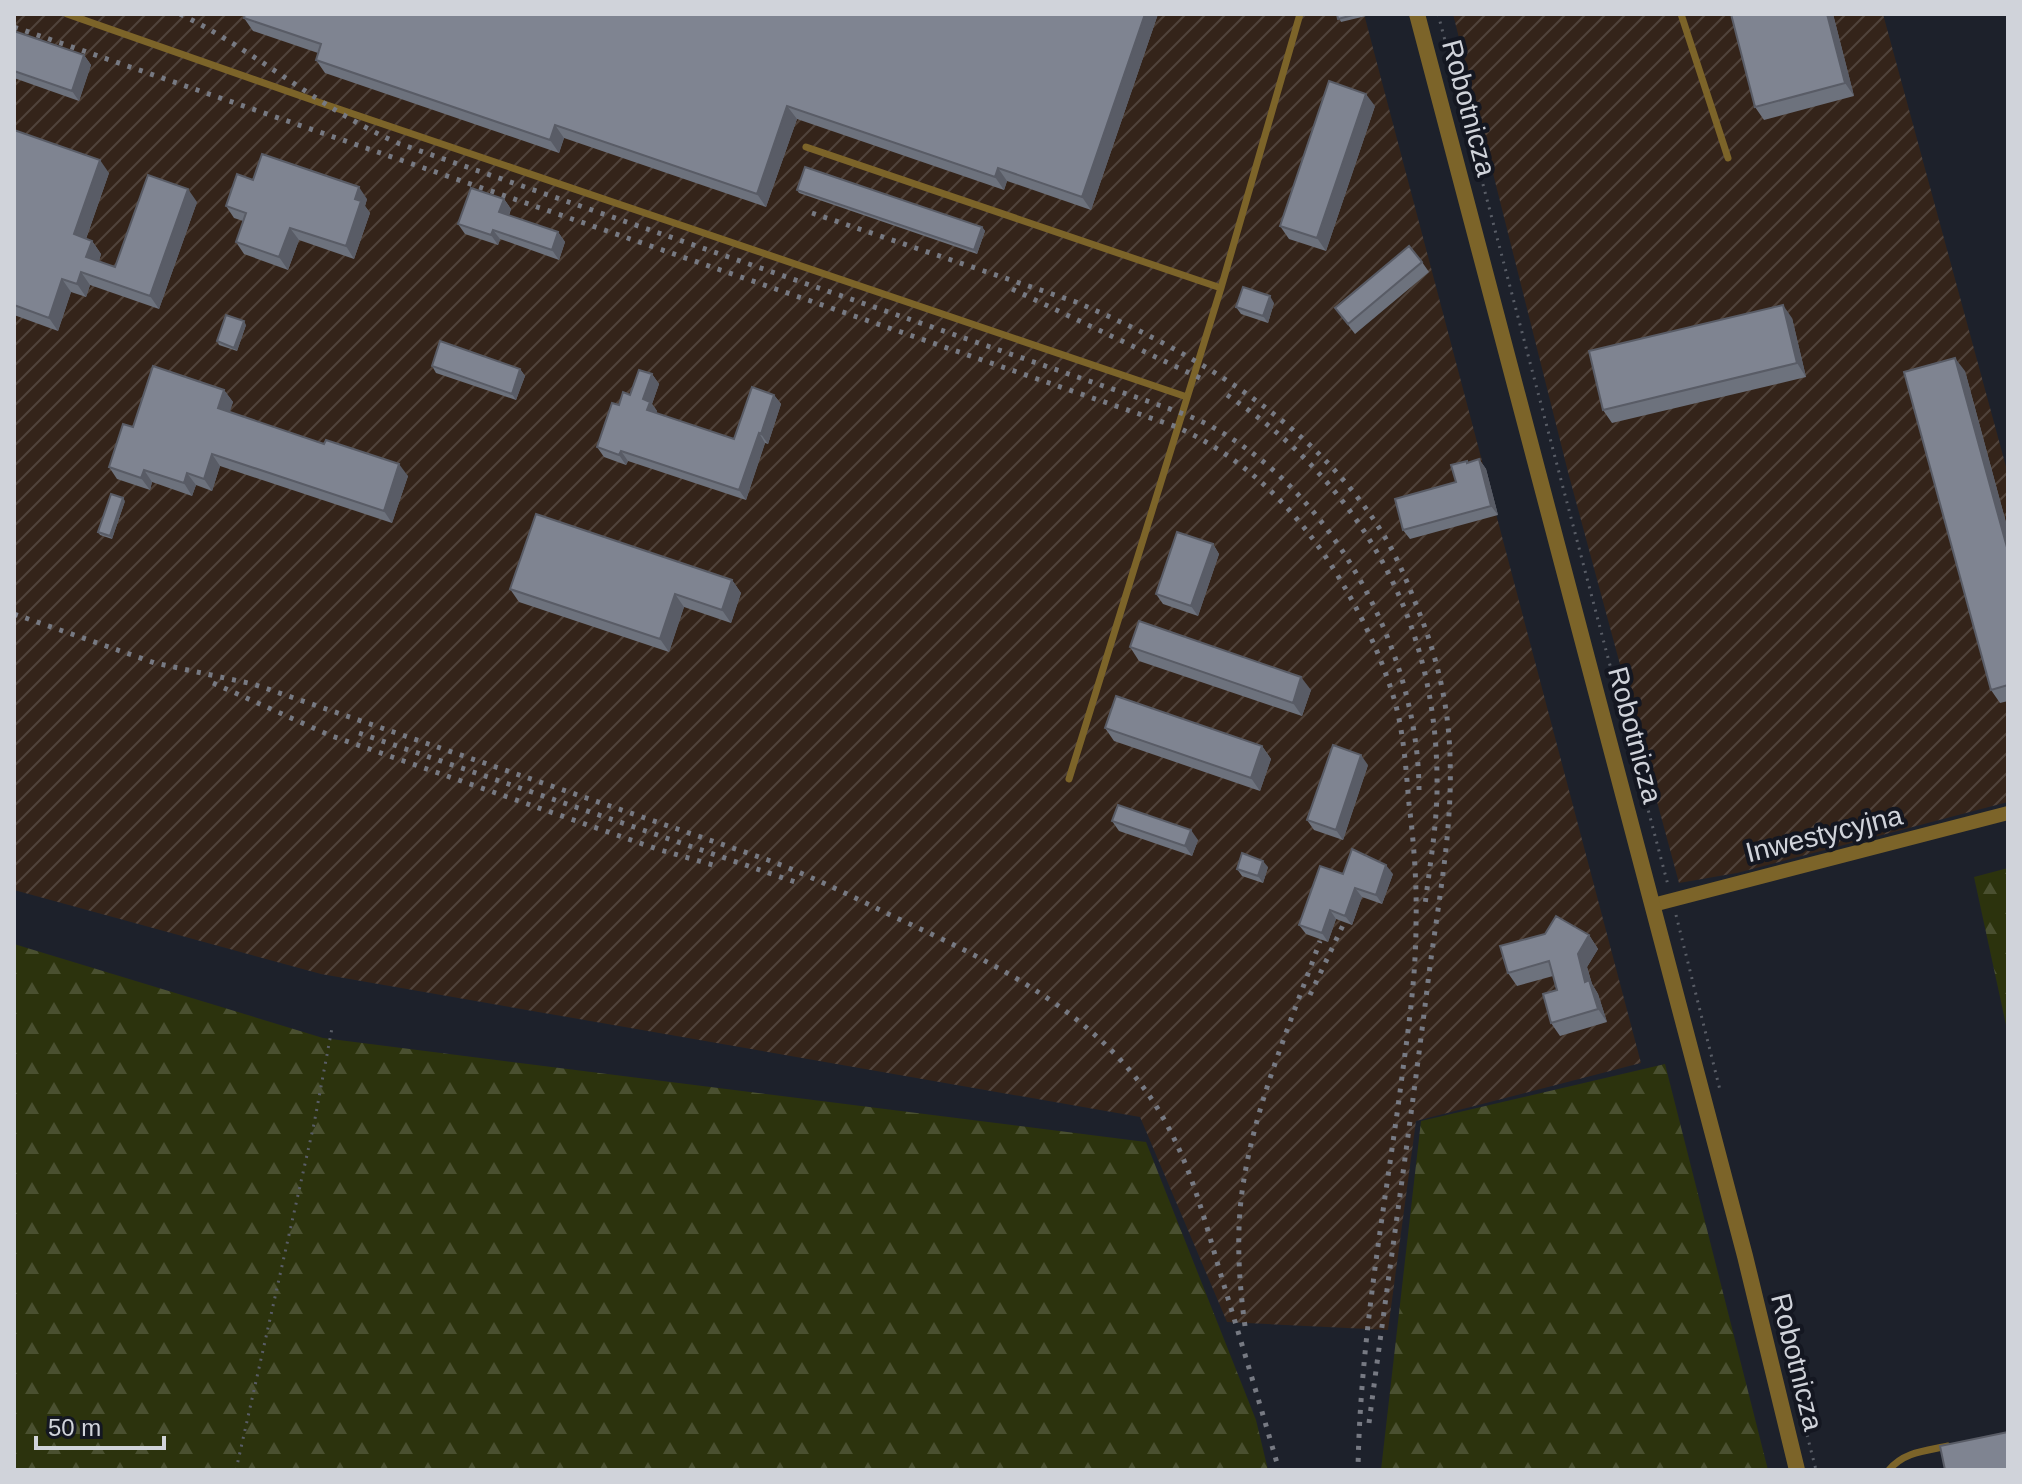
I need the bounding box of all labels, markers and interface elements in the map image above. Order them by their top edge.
street label: Robotnicza [1436,36,1502,180]
street label: Robotnicza [1602,663,1668,807]
street label: Inwestycyjna [1742,799,1906,868]
street label: Robotnicza [1765,1290,1829,1434]
scale bar [36,1400,164,1450]
text: 50 m [48,1414,101,1441]

